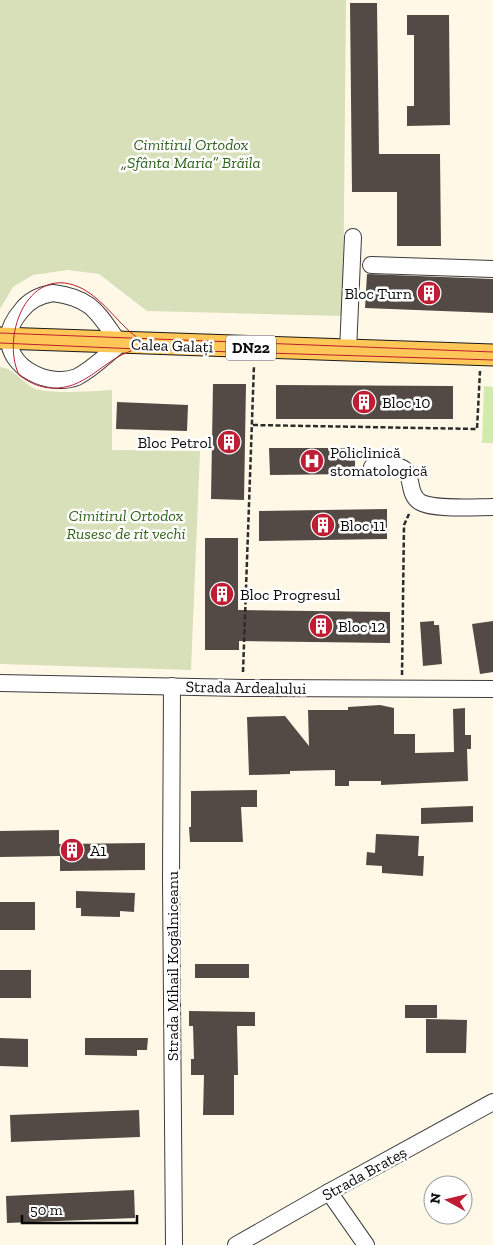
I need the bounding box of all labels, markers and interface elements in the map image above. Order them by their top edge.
park label: Cimitirul Ortodox „Sfânta Maria” Brăila [120,135,261,172]
building icon: Bloc Turn [416,280,442,306]
place label: Bloc Turn [344,284,413,303]
street label: Calea Galați [130,335,214,356]
road number: DN22 [226,336,276,360]
building icon: Bloc 10 [351,389,377,415]
place label: Bloc 10 [382,393,430,412]
building icon: Bloc Petrol [216,429,242,455]
place label: Bloc Petrol [137,433,212,452]
place label: Policlinică stomatologică [330,443,428,480]
hospital icon: Policlinică stomatologică [299,448,325,474]
park label: Cimitirul Ortodox Rusesc de rit vechi [66,506,186,543]
building icon: Bloc 11 [310,512,336,538]
place label: Bloc 11 [340,516,385,535]
building icon: Bloc Progresul [209,581,235,607]
place label: Bloc Progresul [240,585,340,604]
building icon: Bloc 12 [308,613,334,639]
place label: Bloc 12 [338,617,385,636]
street label: Strada Ardealului [186,677,307,698]
building icon: A1 [59,837,85,863]
place label: A1 [90,841,107,860]
street label: Strada Mihail Kogălniceanu [163,871,182,1061]
street label: Strada Brateș [319,1142,410,1204]
north arrow [423,1175,473,1225]
text: N [426,1191,445,1205]
scale bar [22,1192,138,1224]
text: 50 m [30,1201,63,1219]

